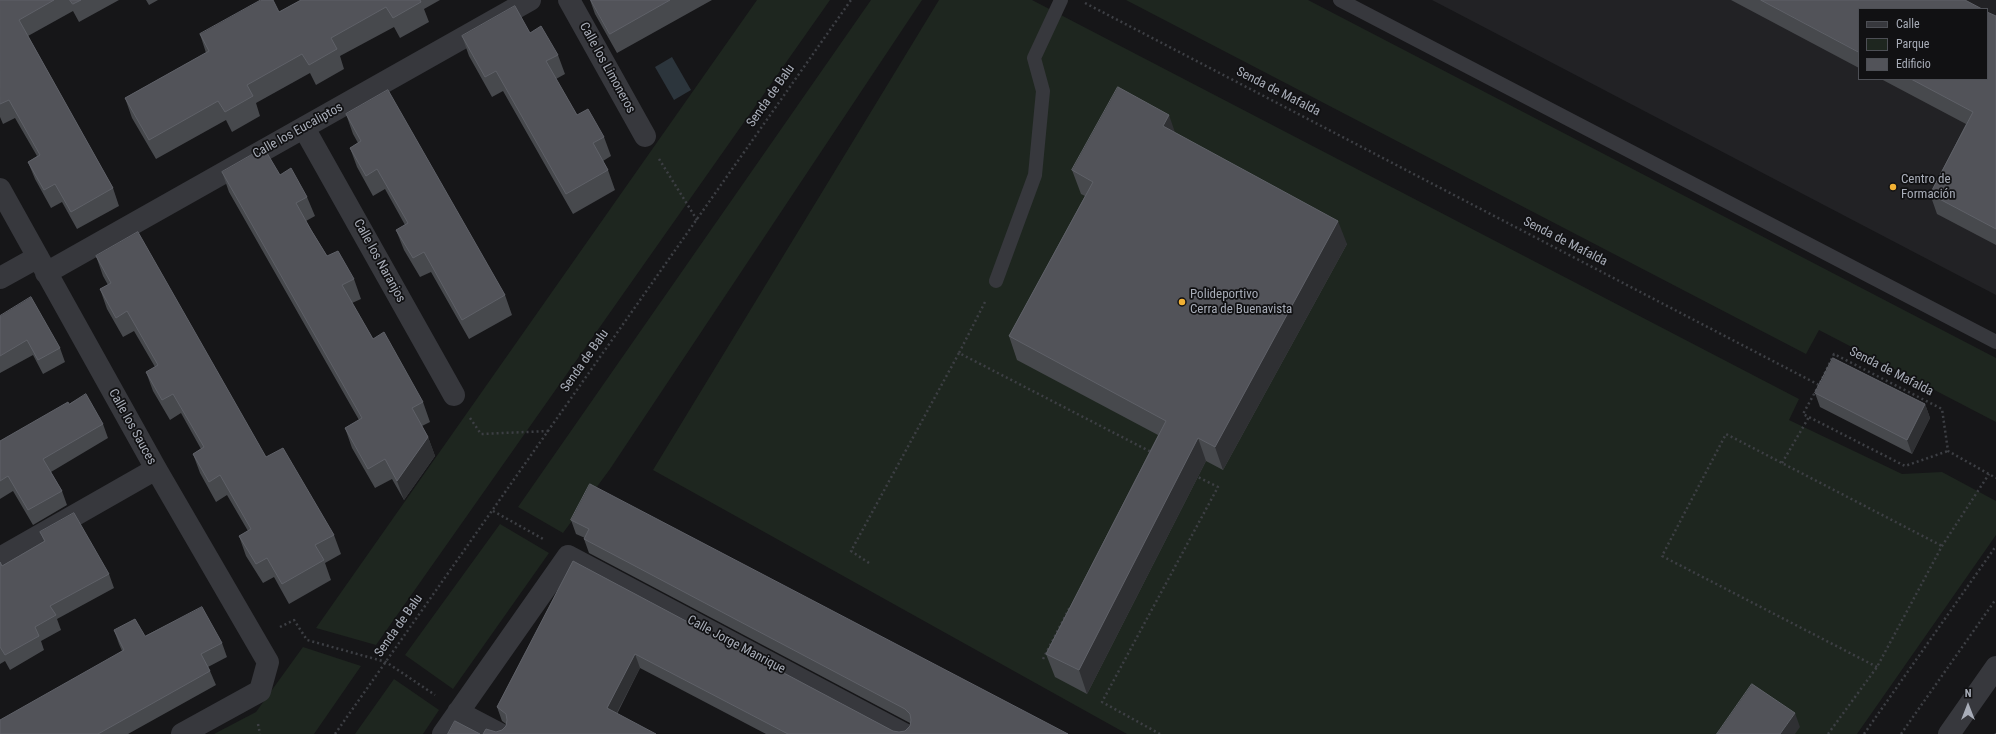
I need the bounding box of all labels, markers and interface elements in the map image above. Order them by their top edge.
legend [1858,8,1988,80]
text: Calle [1896,17,1920,31]
street label: Calle los Limoneros [576,20,638,116]
text: Parque [1896,37,1929,51]
text: Edificio [1896,57,1931,71]
street label: Senda de Balu [744,62,798,130]
street label: Senda de Mafalda [1233,64,1323,120]
street label: Calle los Eucaliptos [250,100,346,162]
place label: Centro de Formación [1901,172,1955,203]
marker: Centro de Formación [1888,182,1898,192]
street label: Senda de Mafalda [1520,214,1610,270]
street label: Calle los Naranjos [350,217,408,305]
place label: Polideportivo Cerra de Buenavista [1190,287,1292,318]
marker: Polideportivo Cerra de Buenavista [1177,297,1187,307]
street label: Senda de Balu [558,327,612,395]
street label: Senda de Mafalda [1846,344,1936,400]
street label: Calle los Sauces [105,386,159,468]
street label: Senda de Balu [372,592,426,660]
street label: Calle Jorge Manrique [684,613,788,677]
north arrow [1948,686,1988,726]
text: N [1965,687,1971,700]

